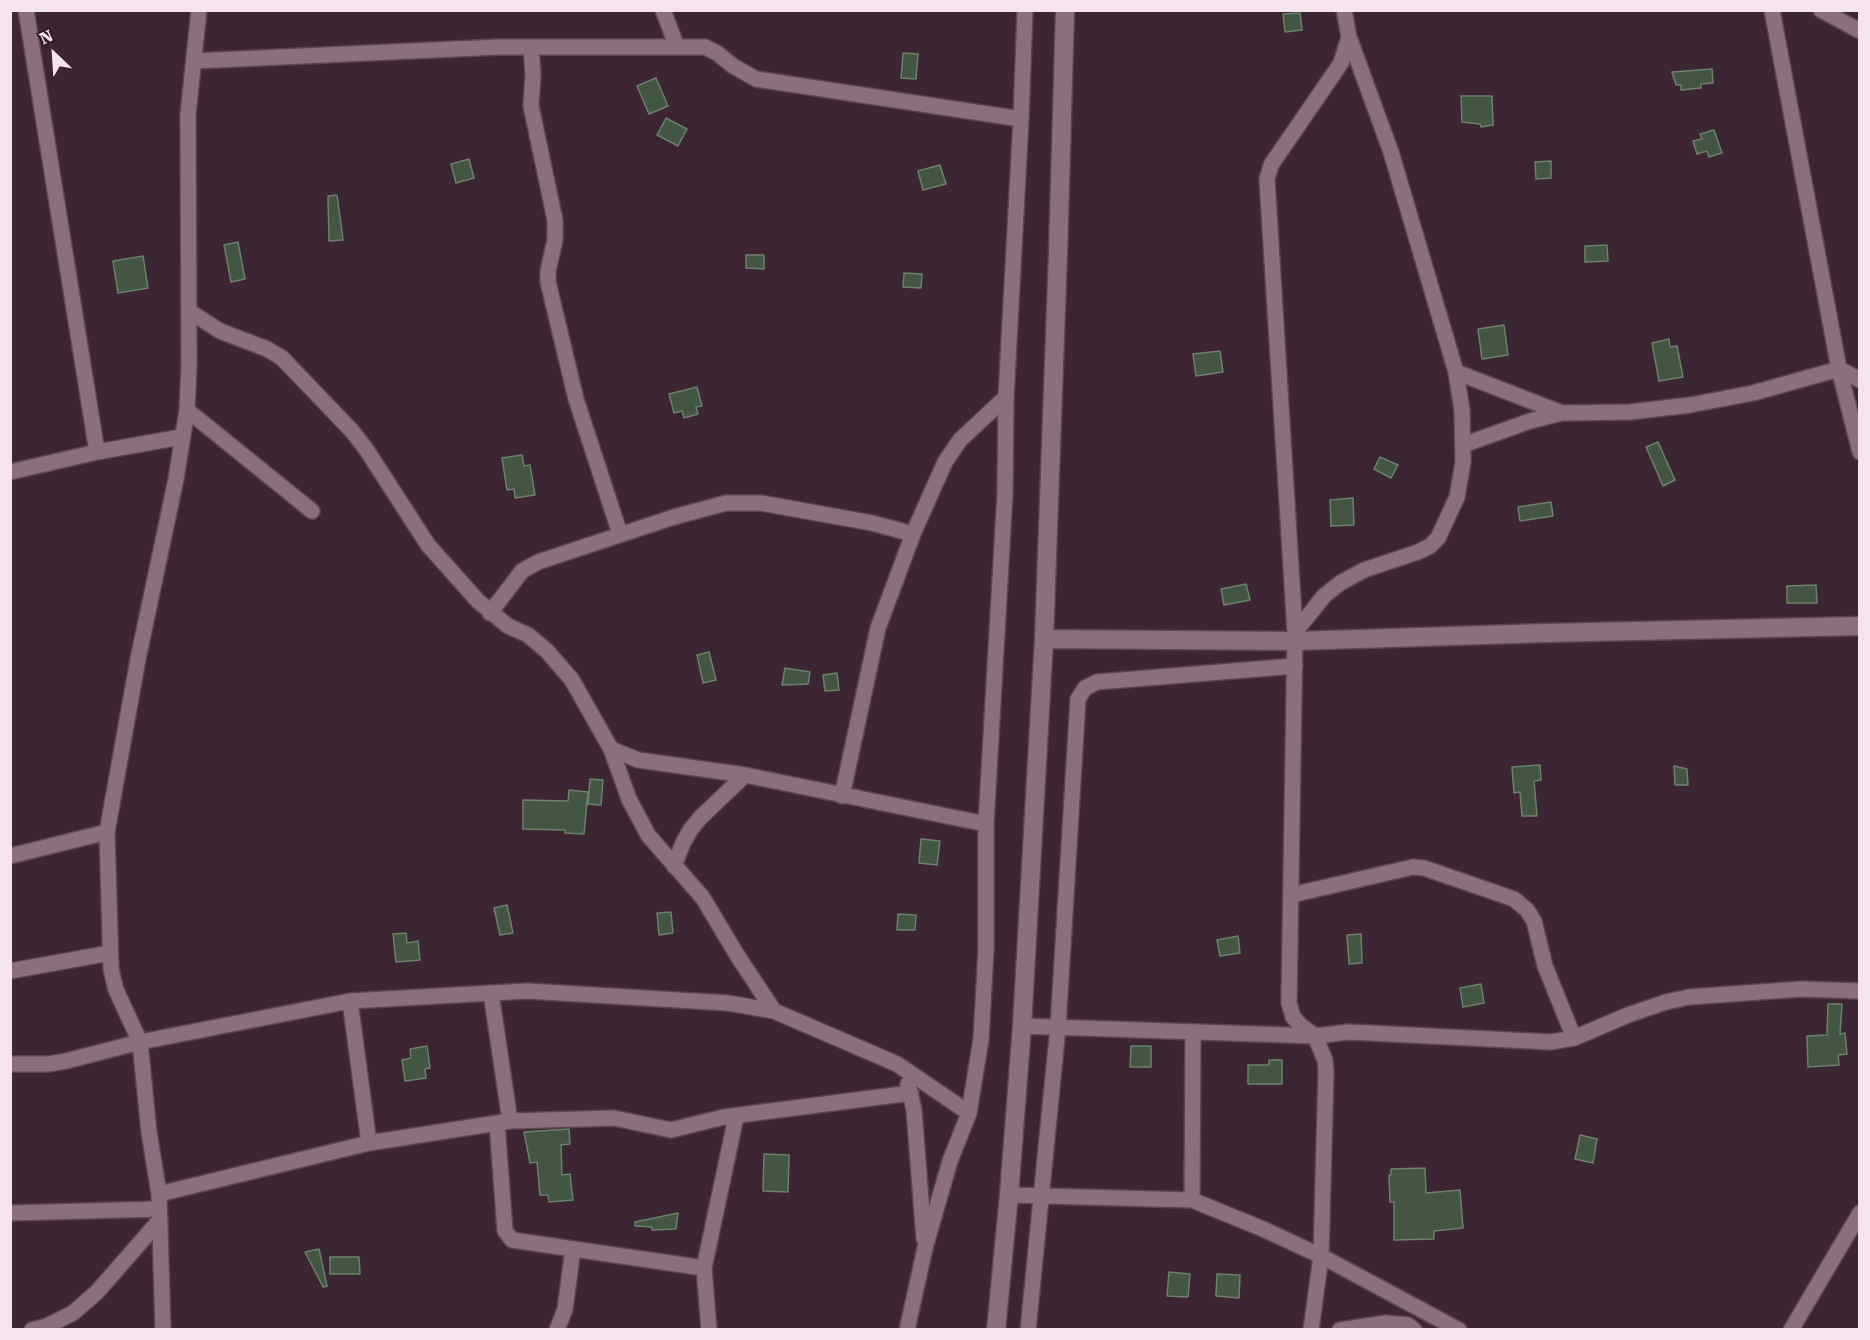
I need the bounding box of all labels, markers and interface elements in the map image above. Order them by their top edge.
north arrow [24,24,84,84]
text: N [37,26,56,48]

